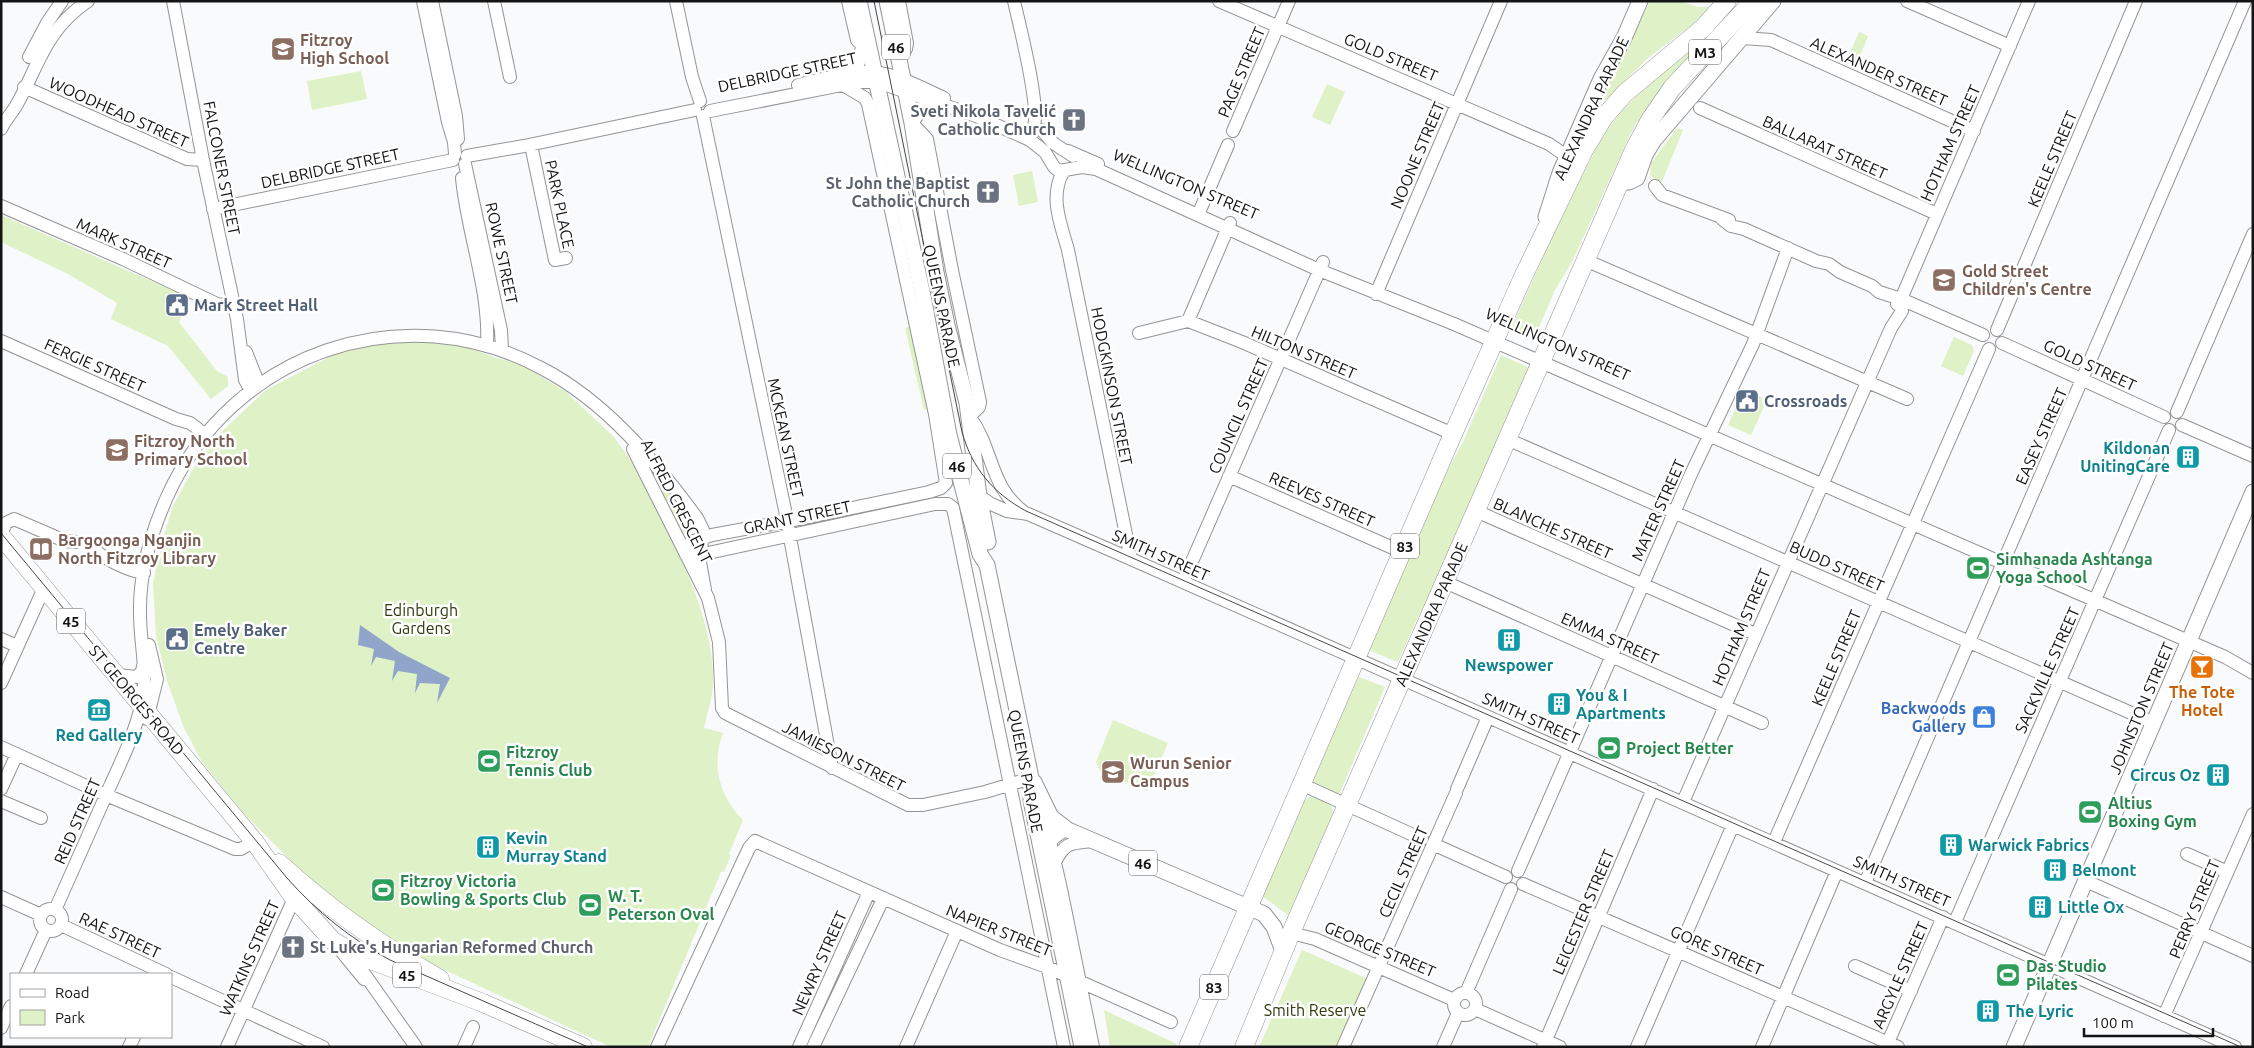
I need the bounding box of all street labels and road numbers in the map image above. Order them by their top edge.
street label: PAGE STREET [1214,24,1268,120]
street label: GOLD STREET [1341,29,1441,85]
street label: ALEXANDER STREET [1808,33,1950,109]
road number: 46 [882,34,910,60]
street label: ALEXANDRA PARADE [1550,34,1632,182]
road number: M3 [1689,40,1721,64]
street label: DELBRIDGE STREET [716,48,858,95]
street label: WOODHEAD STREET [46,73,192,151]
street label: HOTHAM STREET [1916,82,1984,204]
street label: NOONE STREET [1386,99,1448,211]
street label: FALCONER STREET [200,100,244,237]
street label: KEELE STREET [2024,108,2080,210]
street label: BALLARAT STREET [1760,111,1890,183]
street label: DELBRIDGE STREET [259,144,401,191]
street label: WELLINGTON STREET [1111,145,1262,223]
street label: PARK PLACE [542,158,578,250]
street label: ROWE STREET [482,200,522,306]
street label: MARK STREET [74,214,174,272]
street label: QUEENS PARADE [920,243,964,369]
street label: WELLINGTON STREET [1483,304,1633,384]
street label: HODGKINSON STREET [1088,305,1136,467]
street label: HILTON STREET [1249,322,1359,382]
street label: FERGIE STREET [42,335,148,395]
street label: GOLD STREET [2041,336,2139,394]
street label: COUNCIL STREET [1205,356,1272,476]
street label: MCKEAN STREET [764,376,808,500]
street label: EASEY STREET [2012,385,2070,487]
street label: ALFRED CRESCENT [638,436,716,566]
road number: 46 [943,454,971,478]
street label: MATER STREET [1628,456,1688,563]
street label: REEVES STREET [1267,468,1377,530]
street label: BLANCHE STREET [1491,494,1615,562]
street label: GRANT STREET [742,497,853,537]
street label: SMITH STREET [1110,526,1212,584]
road number: 83 [1391,534,1419,558]
street label: BUDD STREET [1787,537,1887,595]
street label: ALEXANDRA PARADE [1391,539,1471,689]
street label: HOTHAM STREET [1708,566,1774,688]
street label: SACKVILLE STREET [2011,604,2083,736]
street label: KEELE STREET [1808,607,1864,709]
road number: 45 [57,608,85,634]
street label: EMMA STREET [1558,608,1662,668]
street label: JOHNSTON STREET [2105,639,2177,777]
street label: ST GEORGES ROAD [86,641,188,759]
street label: SMITH STREET [1480,689,1582,747]
street label: QUEENS PARADE [1005,708,1047,834]
street label: JAMIESON STREET [780,717,908,795]
street label: REID STREET [50,775,104,867]
street label: CECIL STREET [1375,823,1431,921]
street label: LEICESTER STREET [1549,847,1617,977]
road number: 46 [1129,850,1157,876]
street label: SMITH STREET [1851,852,1953,910]
street label: PERRY STREET [2165,857,2223,961]
street label: WATKINS STREET [215,897,283,1018]
street label: NAPIER STREET [944,901,1054,959]
street label: RAE STREET [77,908,164,962]
street label: NEWRY STREET [788,908,850,1018]
street label: GEORGE STREET [1322,917,1438,981]
street label: ARGYLE STREET [1868,919,1932,1031]
street label: GORE STREET [1668,921,1766,979]
road number: 45 [393,962,421,988]
road number: 83 [1200,974,1228,1000]

